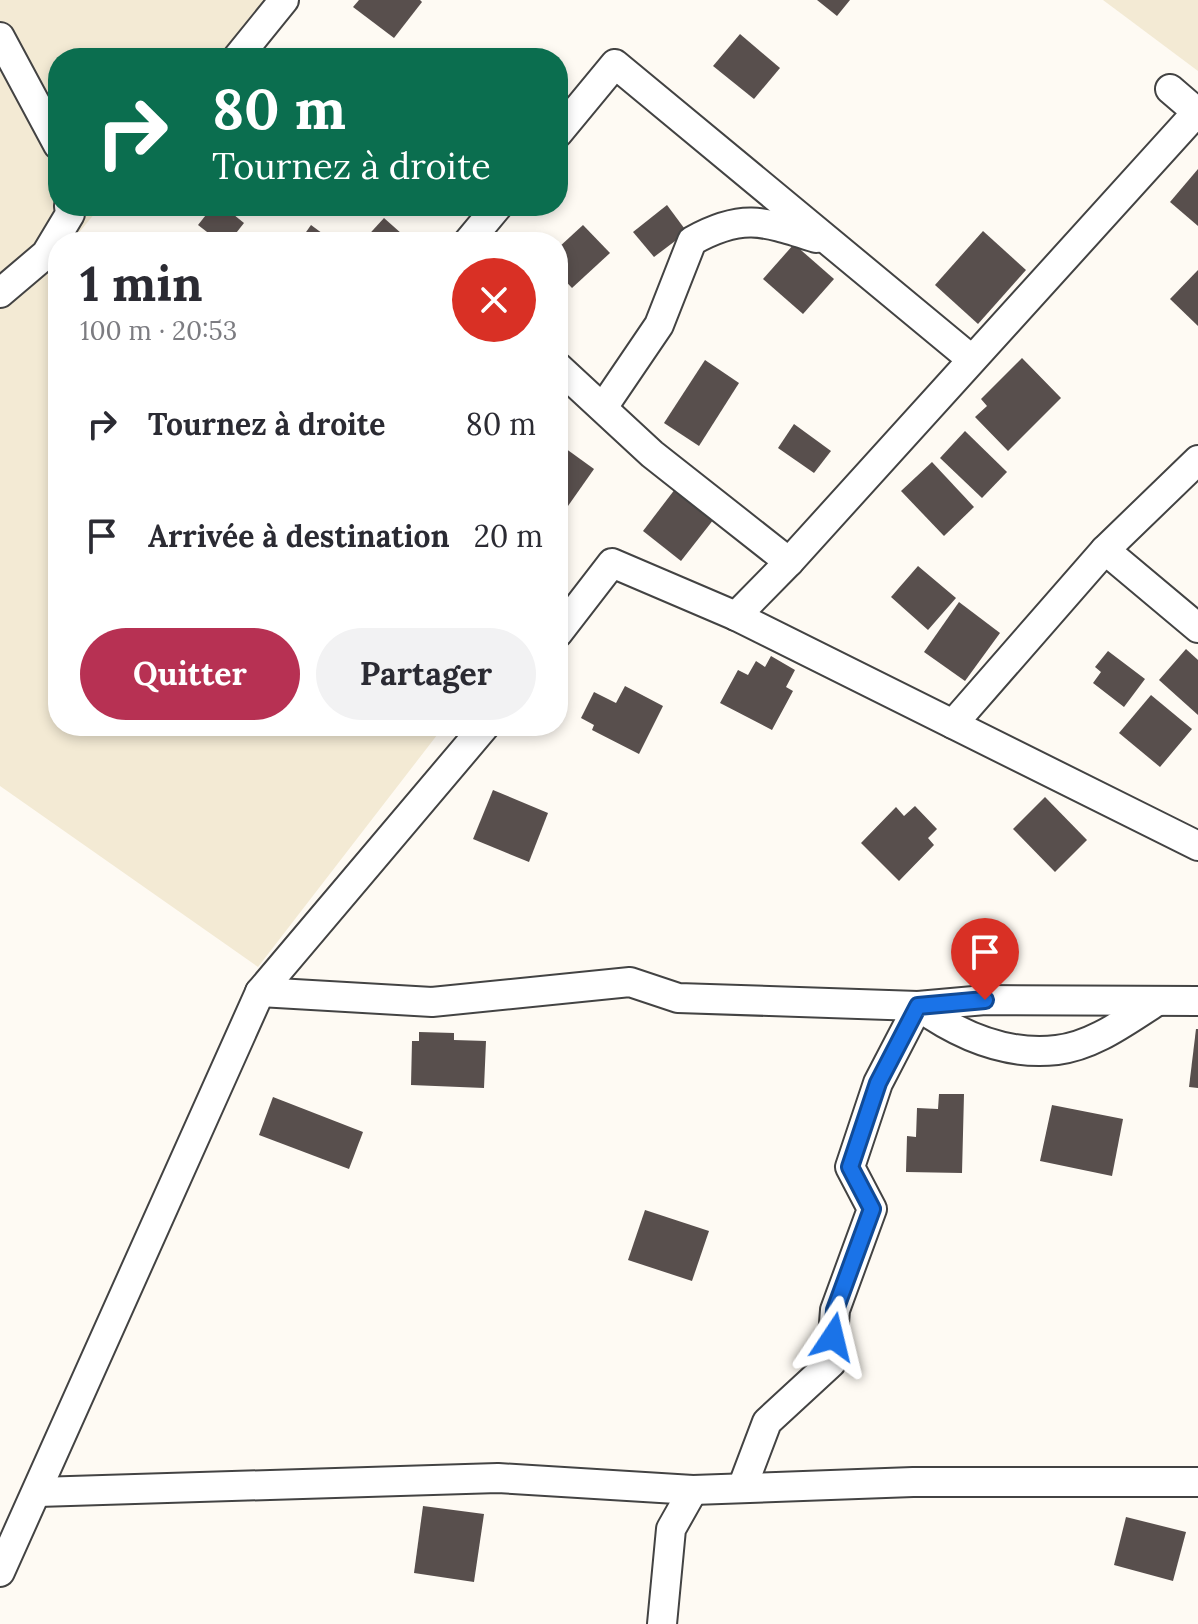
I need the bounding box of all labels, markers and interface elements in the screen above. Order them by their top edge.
text: 80 m [212,73,346,144]
icon: right [80,80,184,184]
text: Tournez à droite [212,143,491,189]
text: 1 min [80,253,203,314]
button: close [452,258,536,342]
text: 100 m · 20:53 [80,314,237,347]
icon: right [80,402,124,446]
text: Tournez à droite [148,405,385,443]
text: 80 m [466,405,536,443]
icon: arrive [80,514,124,558]
text: Arrivée à destination [148,517,450,555]
text: 20 m [474,517,543,555]
button: Quitter [80,628,300,720]
button: Partager [316,628,536,720]
pin [951,918,1019,1000]
icon: arrive [963,930,1007,974]
position arrow [791,1295,875,1379]

